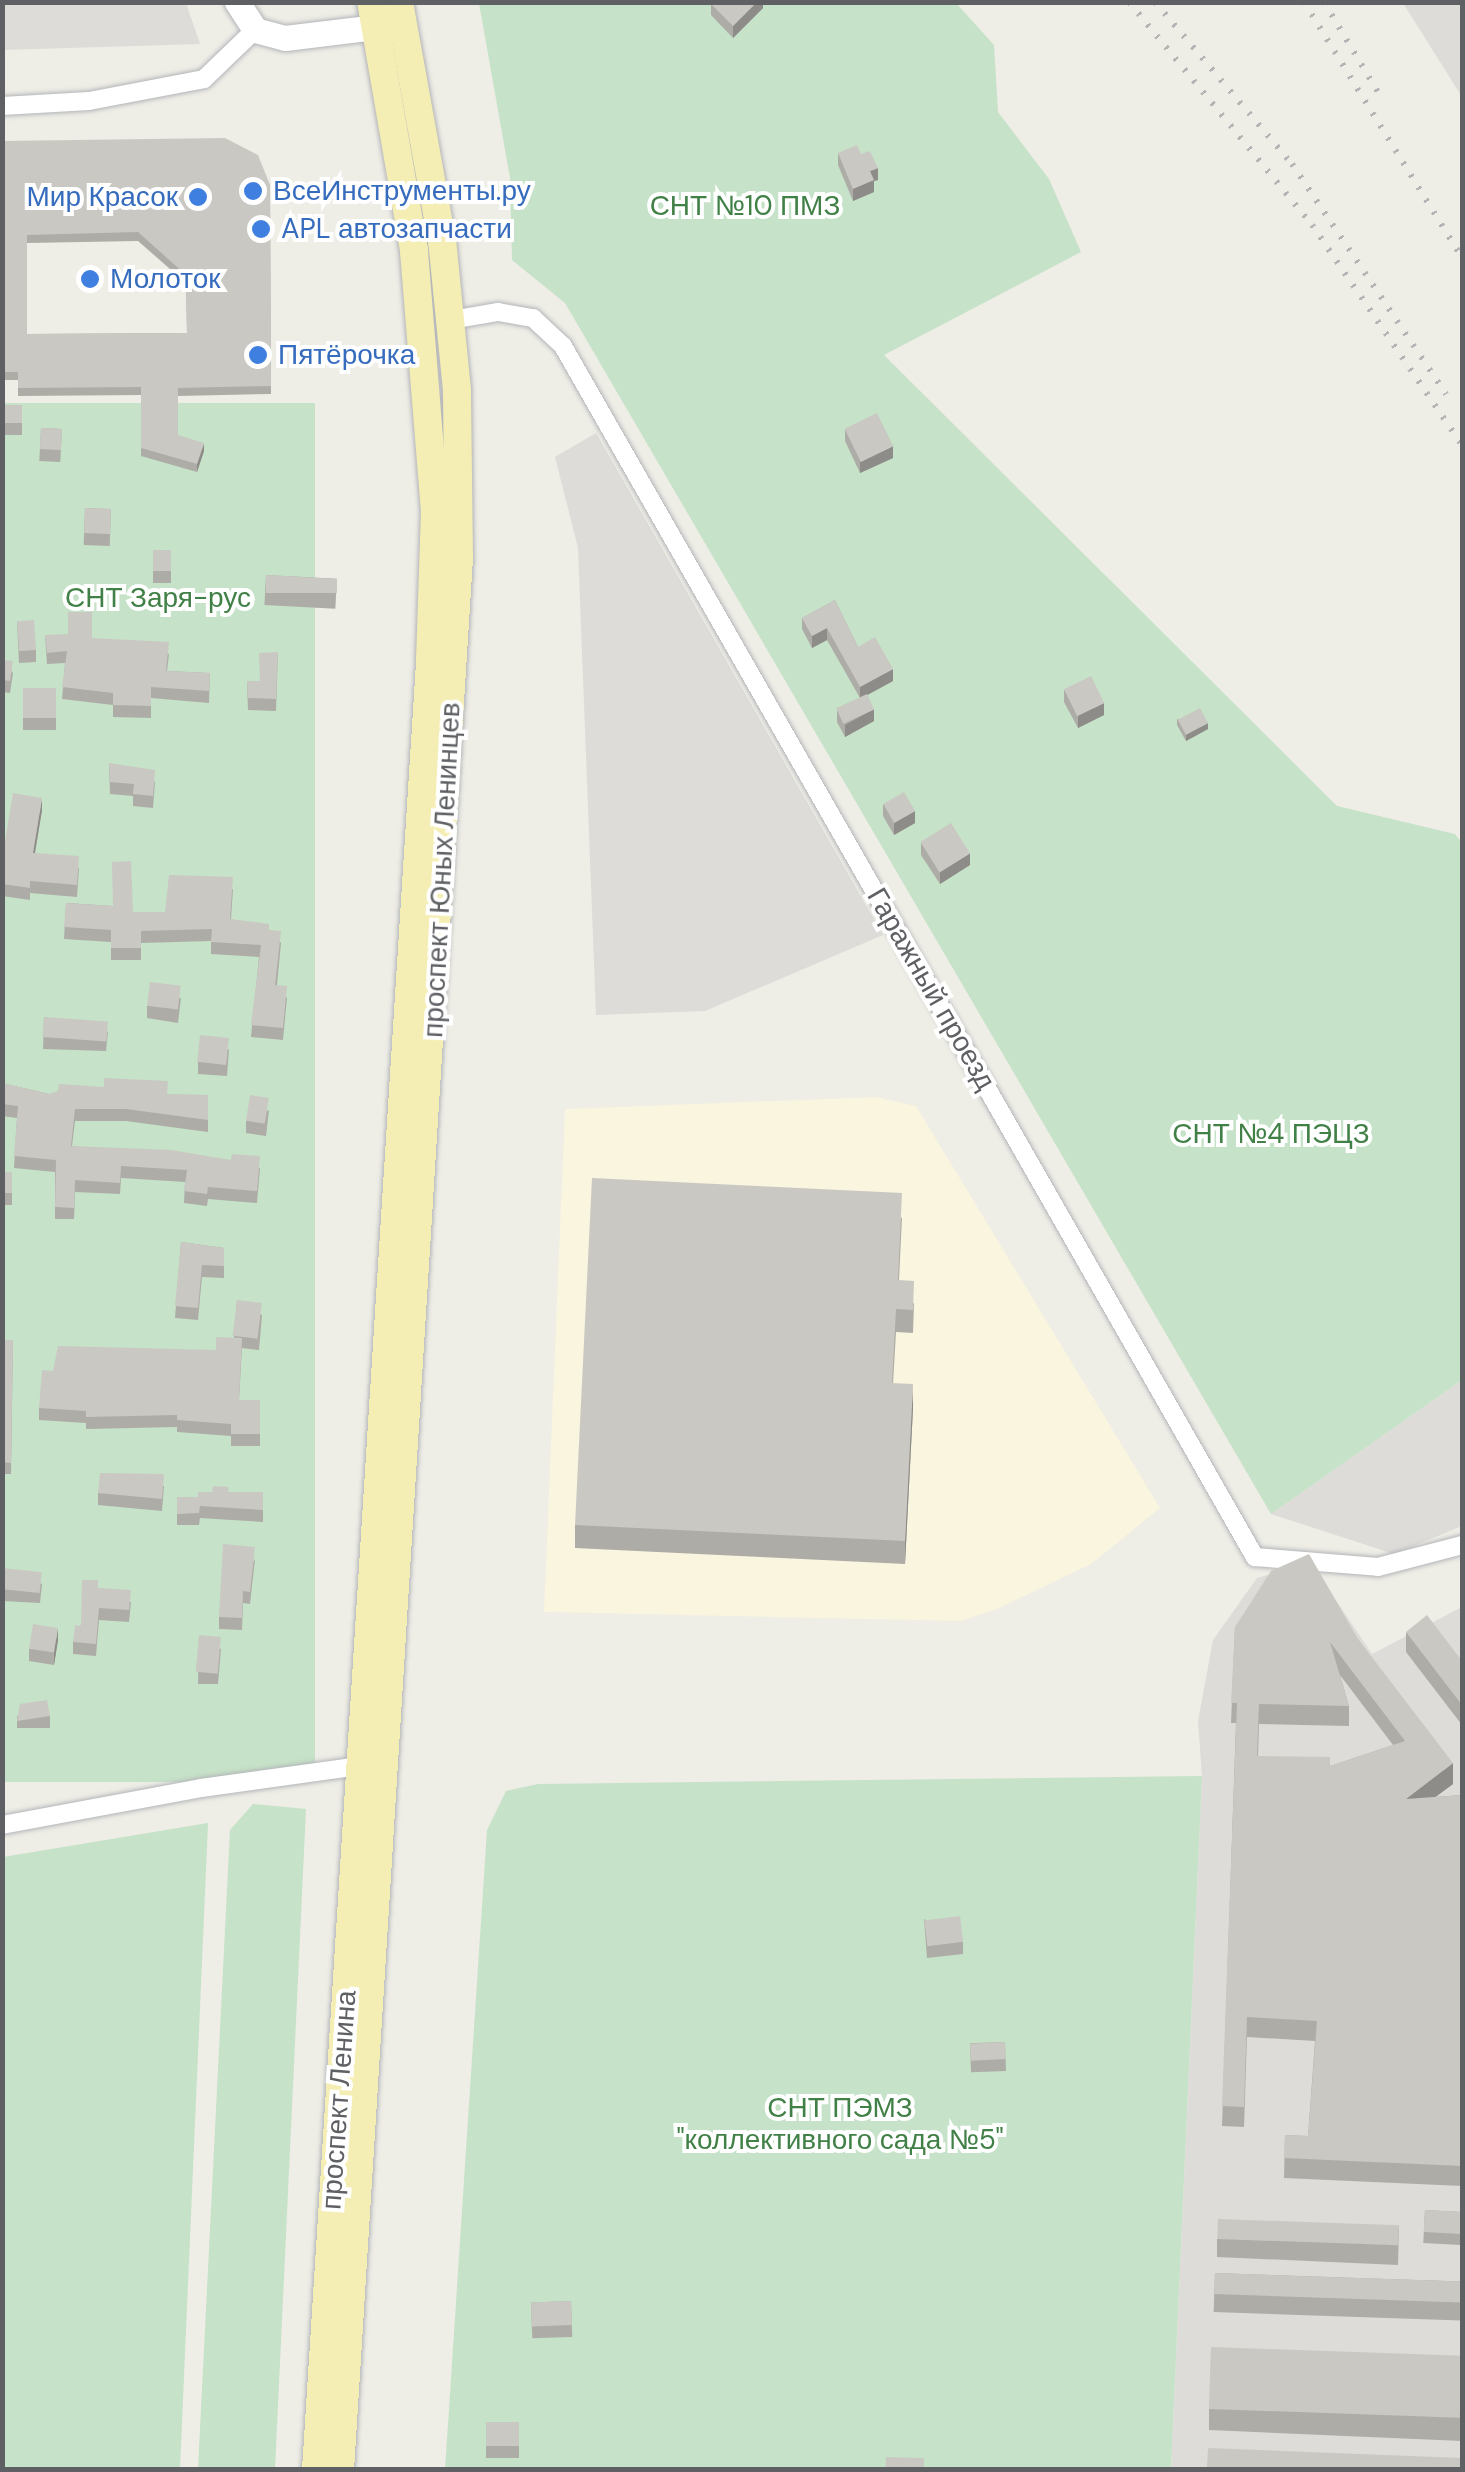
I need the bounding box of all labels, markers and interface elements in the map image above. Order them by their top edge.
place label: ВсеИнструменты.ру [273,174,531,208]
place label: Мир Красок [26,180,178,214]
marker: ВсеИнструменты.ру [242,180,264,202]
marker: Мир Красок [187,186,209,208]
park label: СНТ №10 ПМЗ [650,189,840,223]
place label: APL автозапчасти [281,212,512,246]
marker: APL автозапчасти [250,218,272,240]
place label: Молоток [110,262,221,296]
marker: Молоток [79,268,101,290]
place label: Пятёрочка [278,338,415,372]
marker: Пятёрочка [247,344,269,366]
park label: СНТ Заря-рус [65,581,251,615]
street label: проспект Юных Ленинцев [416,701,468,1039]
street label: Гаражный проезд [860,882,1002,1096]
park label: СНТ №4 ПЭЦЗ [1172,1117,1370,1151]
street label: проспект Ленина [315,1989,363,2211]
park label: СНТ ПЭМЗ "коллективного сада №5" [676,2091,1004,2157]

